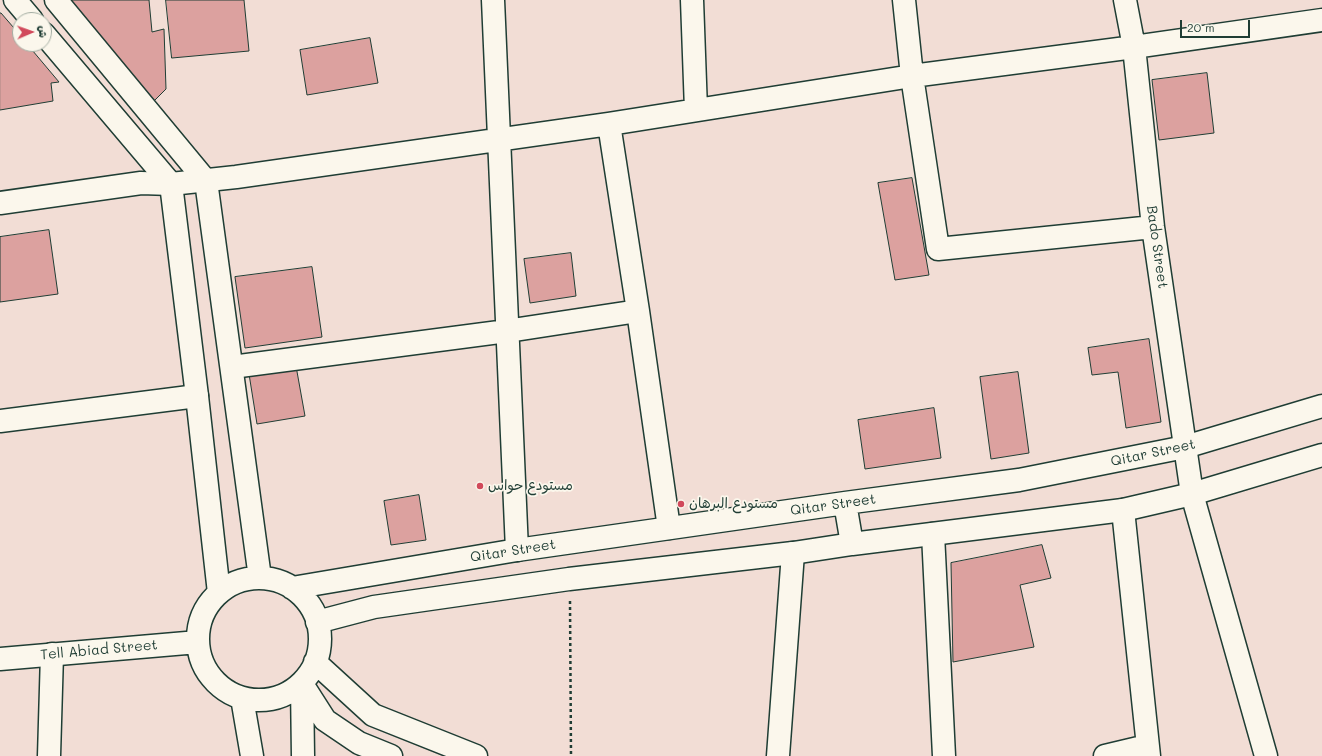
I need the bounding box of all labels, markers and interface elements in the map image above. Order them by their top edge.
north arrow [12,12,52,52]
scale bar [1182,12,1252,38]
text: 20 m [1187,19,1215,35]
text: ش [36,25,51,38]
street label: Bado Street [1143,204,1171,290]
street label: Qitar Street [1109,436,1197,470]
place label: مستودع حواس [488,478,573,494]
marker: مستودع حواس [475,481,485,491]
street label: Qitar Street [789,491,877,519]
place label: مستودع البرهان [689,496,778,512]
marker: مستودع البرهان [676,499,686,509]
street label: Qitar Street [469,536,557,566]
street label: Tell Abiad Street [40,637,158,663]

